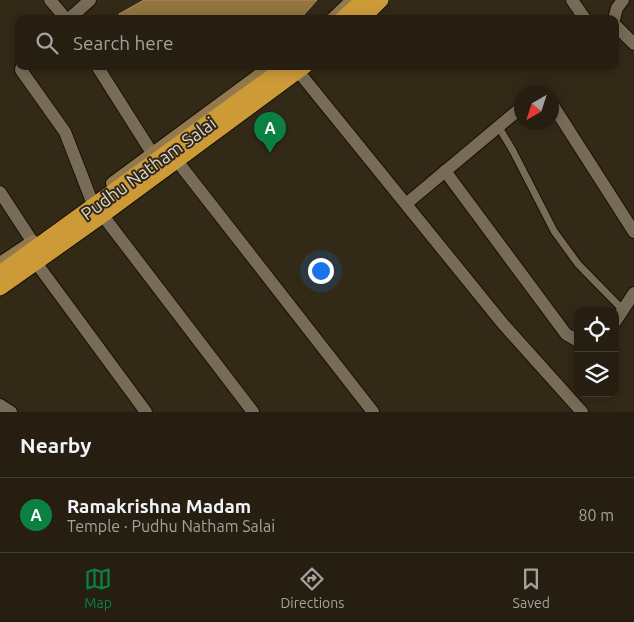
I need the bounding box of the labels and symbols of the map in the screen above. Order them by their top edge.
north arrow [514,85,559,130]
street label: Pudhu Natham Salai [77,112,219,224]
pin: A [254,112,286,153]
your location [308,258,334,284]

